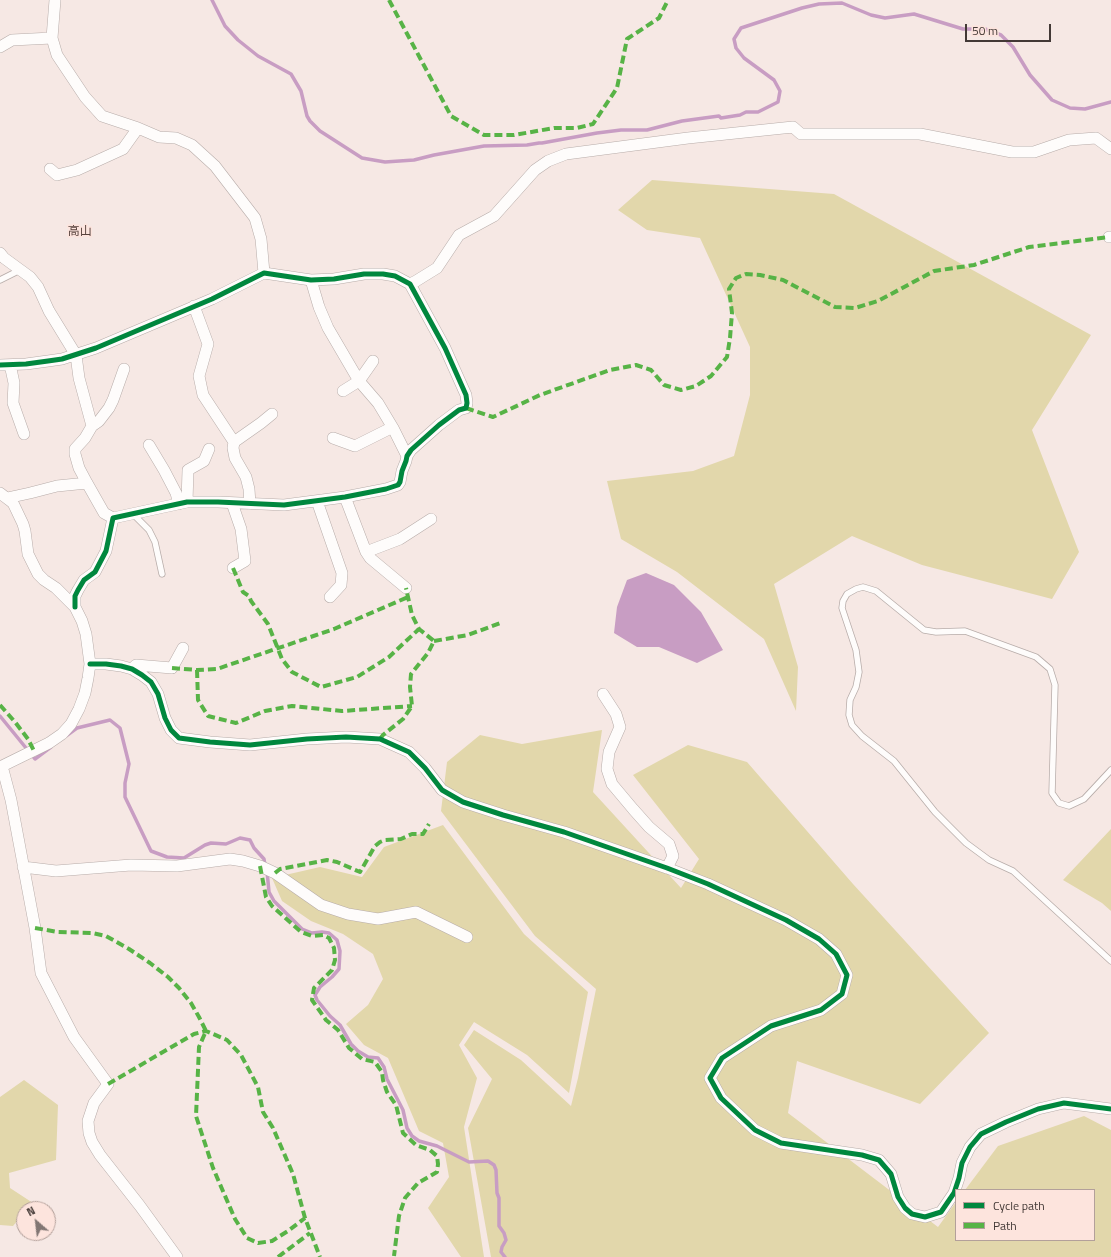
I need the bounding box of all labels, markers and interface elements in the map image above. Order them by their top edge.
scale bar [967,16,1053,42]
text: 50 m [972,21,998,40]
district label: 高山 [68,225,92,239]
legend [955,1189,1095,1241]
text: Cycle path [993,1196,1045,1215]
north arrow [16,1201,56,1241]
text: N [24,1202,38,1220]
text: Path [993,1216,1017,1235]

